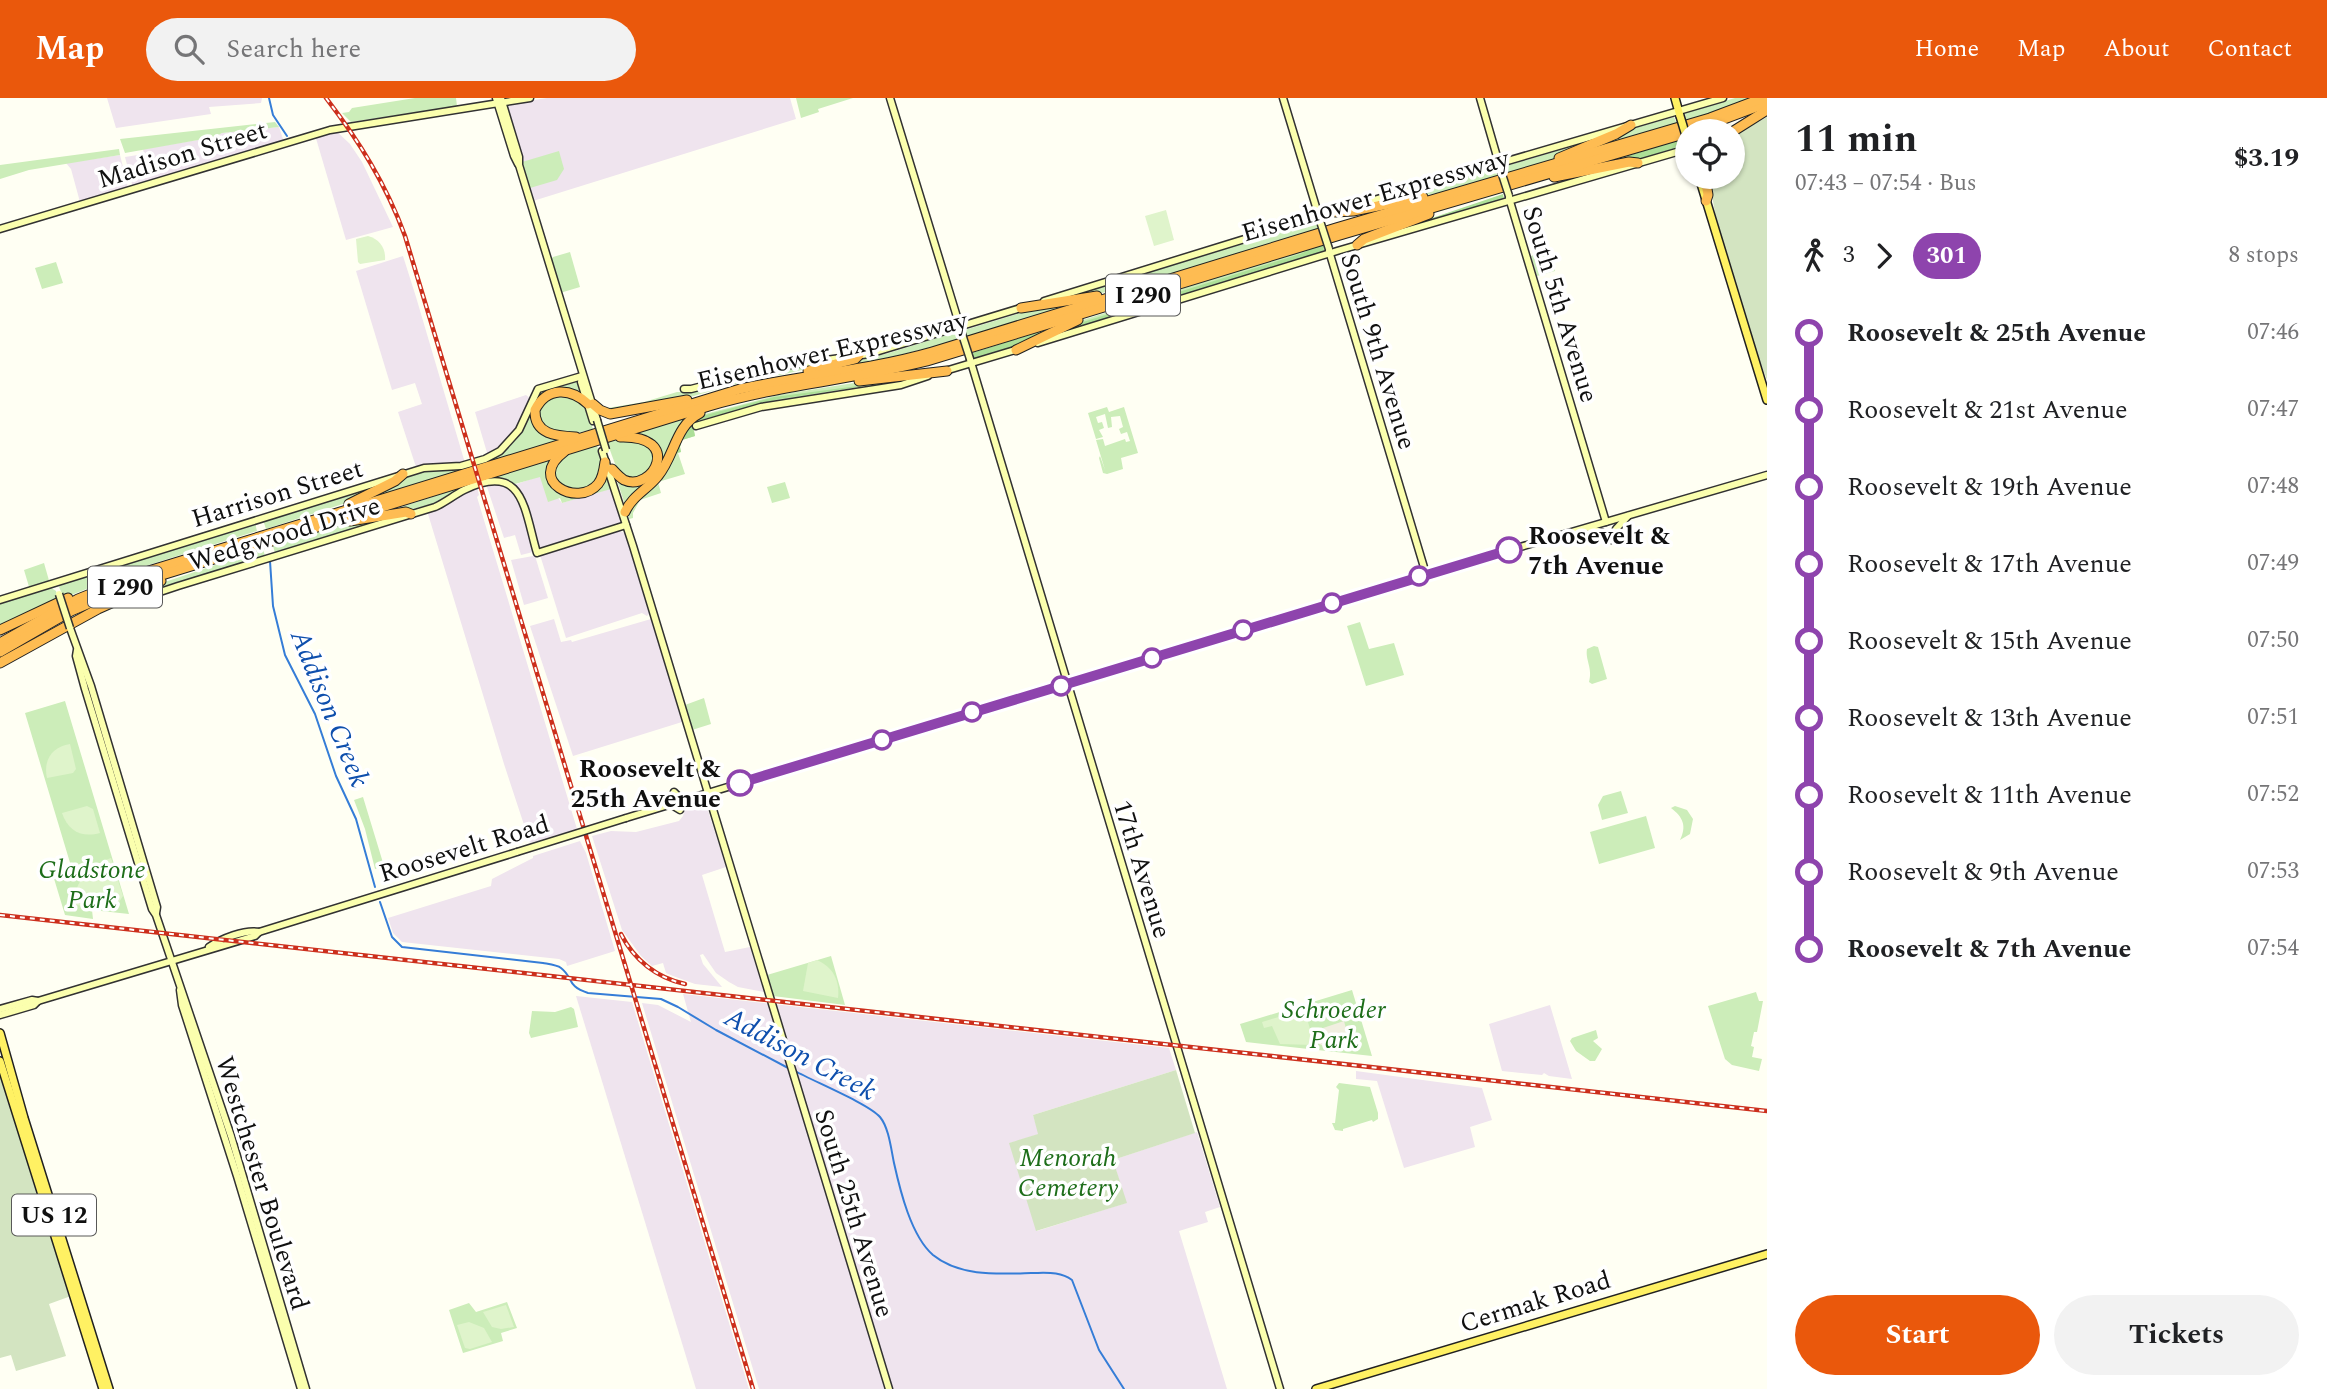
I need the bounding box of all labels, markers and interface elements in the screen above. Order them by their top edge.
search box [146,18,636,81]
text: Map [35,24,104,74]
text: Search here [226,29,361,69]
icon: search [170,30,208,68]
text: Home [1914,31,1979,67]
text: Map [2017,31,2065,67]
text: About [2103,31,2169,67]
text: Contact [2207,31,2292,67]
street label: Madison Street [93,110,272,200]
text: 11 min [1795,111,1917,169]
map controls [1675,119,1745,189]
button: locate [1675,119,1745,189]
street label: Eisenhower Expressway [1237,138,1515,253]
text: $3.19 [2234,138,2299,178]
text: 07:43 – 07:54 · Bus [1795,166,1977,201]
street label: South 5th Avenue [1511,201,1609,407]
icon: walk [1795,237,1833,275]
icon: forward [1865,237,1903,275]
text: 3 [1843,238,1855,273]
text: 301 [1927,238,1967,274]
text: 8 stops [2229,238,2299,273]
street label: South 9th Avenue [1329,248,1427,454]
road number: I 290 [1106,274,1180,316]
street label: Eisenhower Expressway [693,300,973,402]
text: Roosevelt & 25th Avenue [1847,313,2146,353]
text: 07:46 [2247,315,2299,350]
text: Roosevelt & 21st Avenue [1847,390,2128,430]
text: 07:47 [2247,392,2299,427]
street label: Harrison Street [186,449,368,539]
text: Roosevelt & 19th Avenue [1847,467,2132,507]
text: 07:48 [2247,469,2299,504]
street label: Wedgwood Drive [183,486,385,582]
place label: Roosevelt & 7th Avenue [1528,516,1670,586]
marker: Roosevelt & 7th Avenue [1496,537,1522,563]
text: Roosevelt & 17th Avenue [1847,544,2132,584]
text: 07:49 [2247,546,2299,581]
road number: I 290 [88,566,162,608]
unlabelled marker [1409,566,1429,586]
unlabelled marker [1322,593,1342,613]
unlabelled marker [1233,620,1253,640]
text: Roosevelt & 15th Avenue [1847,621,2132,661]
water label: Addison Creek [278,622,381,794]
text: 07:50 [2247,623,2299,658]
unlabelled marker [1142,648,1162,668]
unlabelled marker [1051,676,1071,696]
text: Roosevelt & 13th Avenue [1847,698,2132,738]
text: 07:51 [2247,700,2299,735]
unlabelled marker [962,702,982,722]
unlabelled marker [872,730,892,750]
place label: Roosevelt & 25th Avenue [571,749,721,819]
marker: Roosevelt & 25th Avenue [727,770,753,796]
text: Roosevelt & 11th Avenue [1847,775,2132,815]
text: 07:52 [2247,777,2299,812]
street label: 17th Avenue [1102,795,1182,943]
street label: Roosevelt Road [374,804,554,894]
park label: Gladstone Park [38,850,146,920]
text: Roosevelt & 9th Avenue [1847,852,2119,892]
text: 07:53 [2247,854,2299,889]
text: Roosevelt & 7th Avenue [1847,929,2132,969]
text: 07:54 [2247,931,2299,966]
park label: Schroeder Park [1282,990,1387,1060]
water label: Addison Creek [716,996,884,1112]
street label: Westchester Boulevard [204,1051,320,1315]
street label: South 25th Avenue [803,1104,905,1323]
park label: Menorah Cemetery [1018,1138,1119,1208]
road number: US 12 [12,1195,96,1236]
street label: Cermak Road [1455,1260,1616,1344]
button: Start [1795,1295,2040,1375]
button: Tickets [2054,1295,2299,1375]

